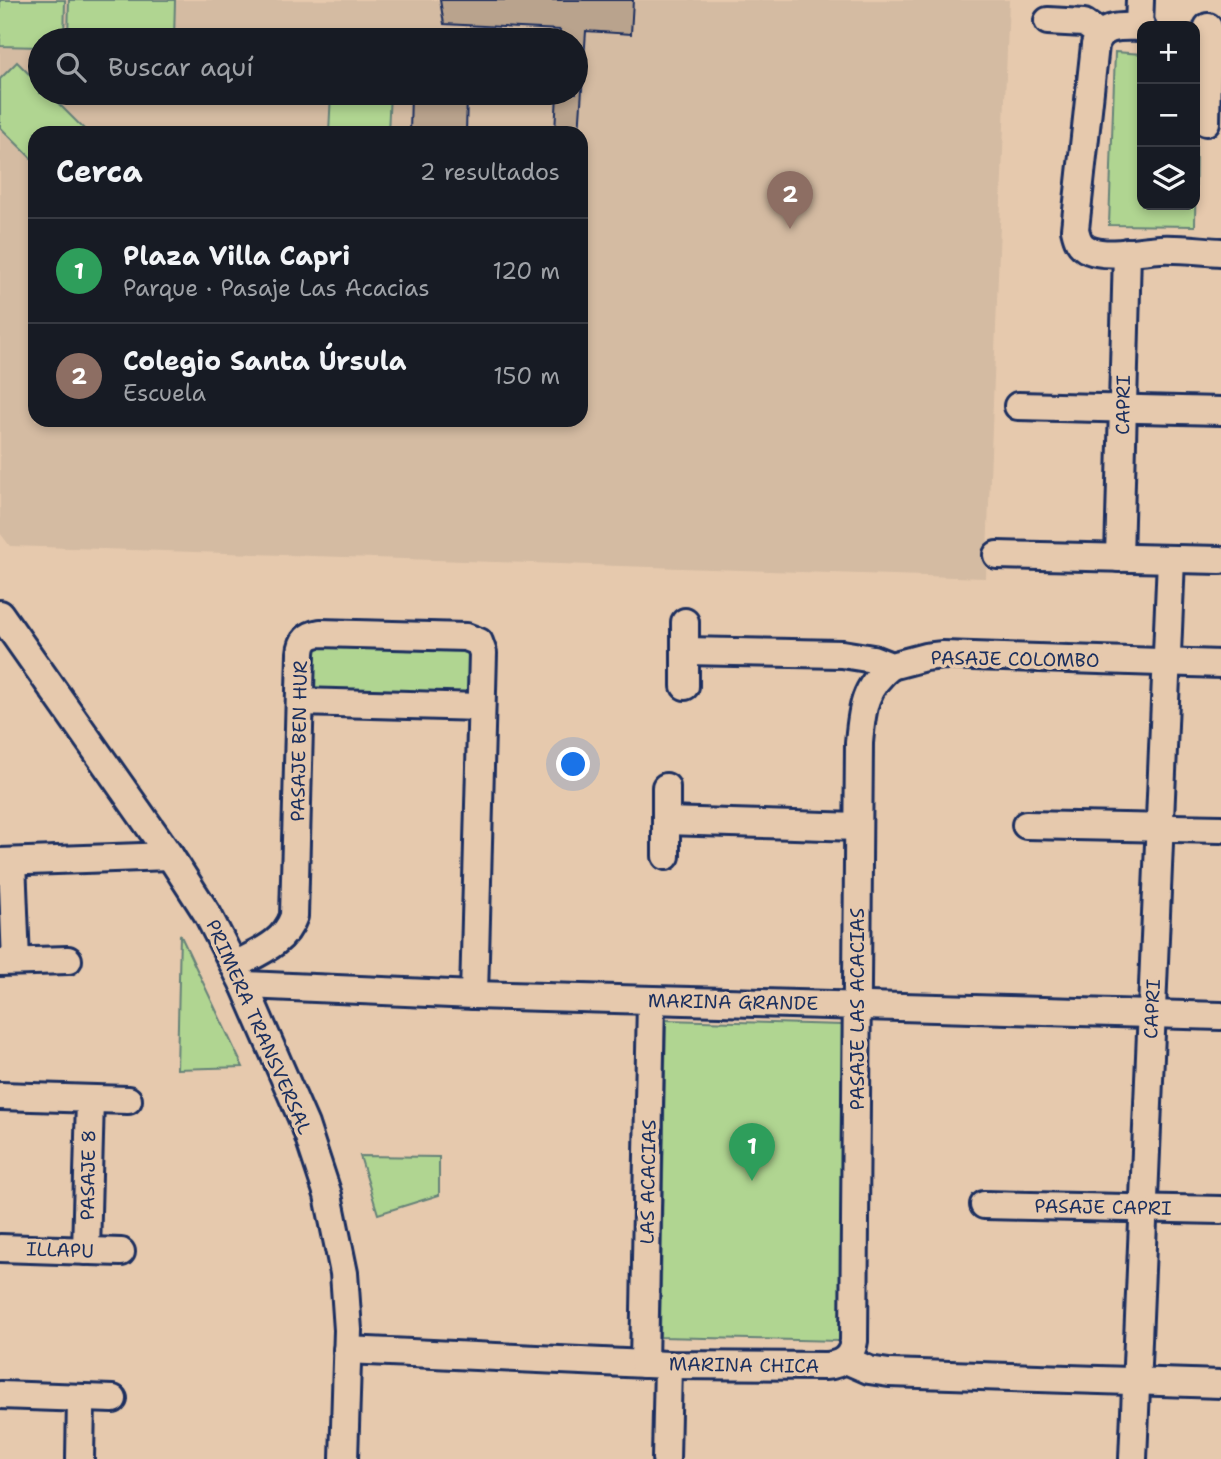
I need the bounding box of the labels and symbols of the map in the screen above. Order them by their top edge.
pin: 2 [767,171,813,229]
street label: CAPRI [1110,375,1136,435]
street label: PASAJE COLOMBO [930,645,1100,673]
street label: PASAJE BEN HUR [285,660,313,822]
your location [556,747,590,781]
street label: PASAJE LAS ACACIAS [845,908,870,1110]
street label: PRIMERA TRANSVERSAL [200,916,318,1138]
street label: CAPRI [1138,978,1166,1040]
street label: MARINA GRANDE [648,988,819,1016]
street label: LAS ACACIAS [634,1119,662,1245]
pin: 1 [729,1123,775,1181]
street label: PASAJE 8 [75,1129,101,1221]
street label: PASAJE CAPRI [1034,1193,1172,1221]
street label: ILLAPU [26,1236,94,1264]
street label: MARINA CHICA [669,1351,819,1379]

